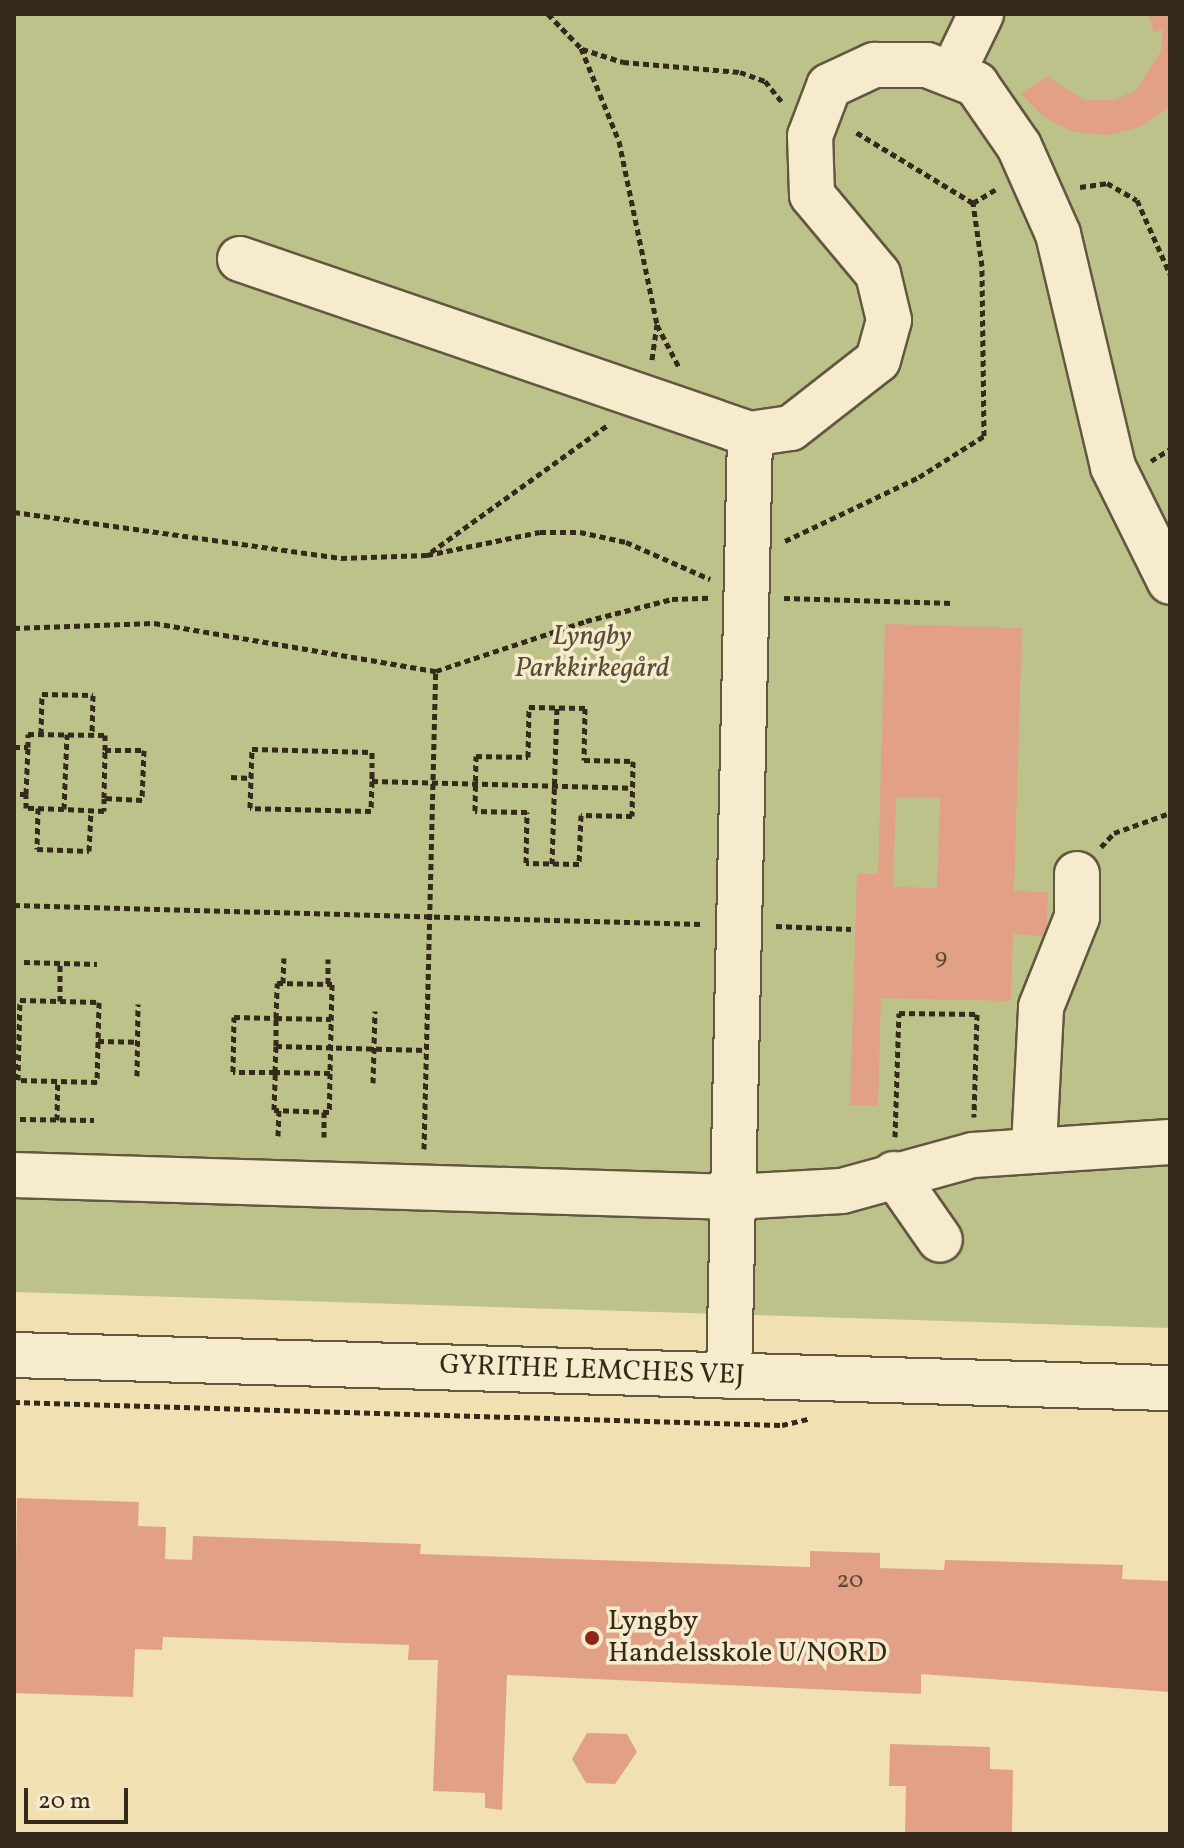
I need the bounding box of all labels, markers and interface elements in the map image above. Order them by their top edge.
park label: Lyngby Parkkirkegård [515,620,669,686]
house number: 9 [935,945,947,973]
street label: GYRITHE LEMCHES VEJ [439,1349,745,1393]
house number: 20 [836,1568,864,1596]
place label: Lyngby Handelsskole U/NORD [608,1605,887,1671]
marker: Lyngby Handelsskole U/NORD [583,1629,601,1647]
scale bar [28,1772,132,1822]
text: 20 m [38,1785,91,1819]

